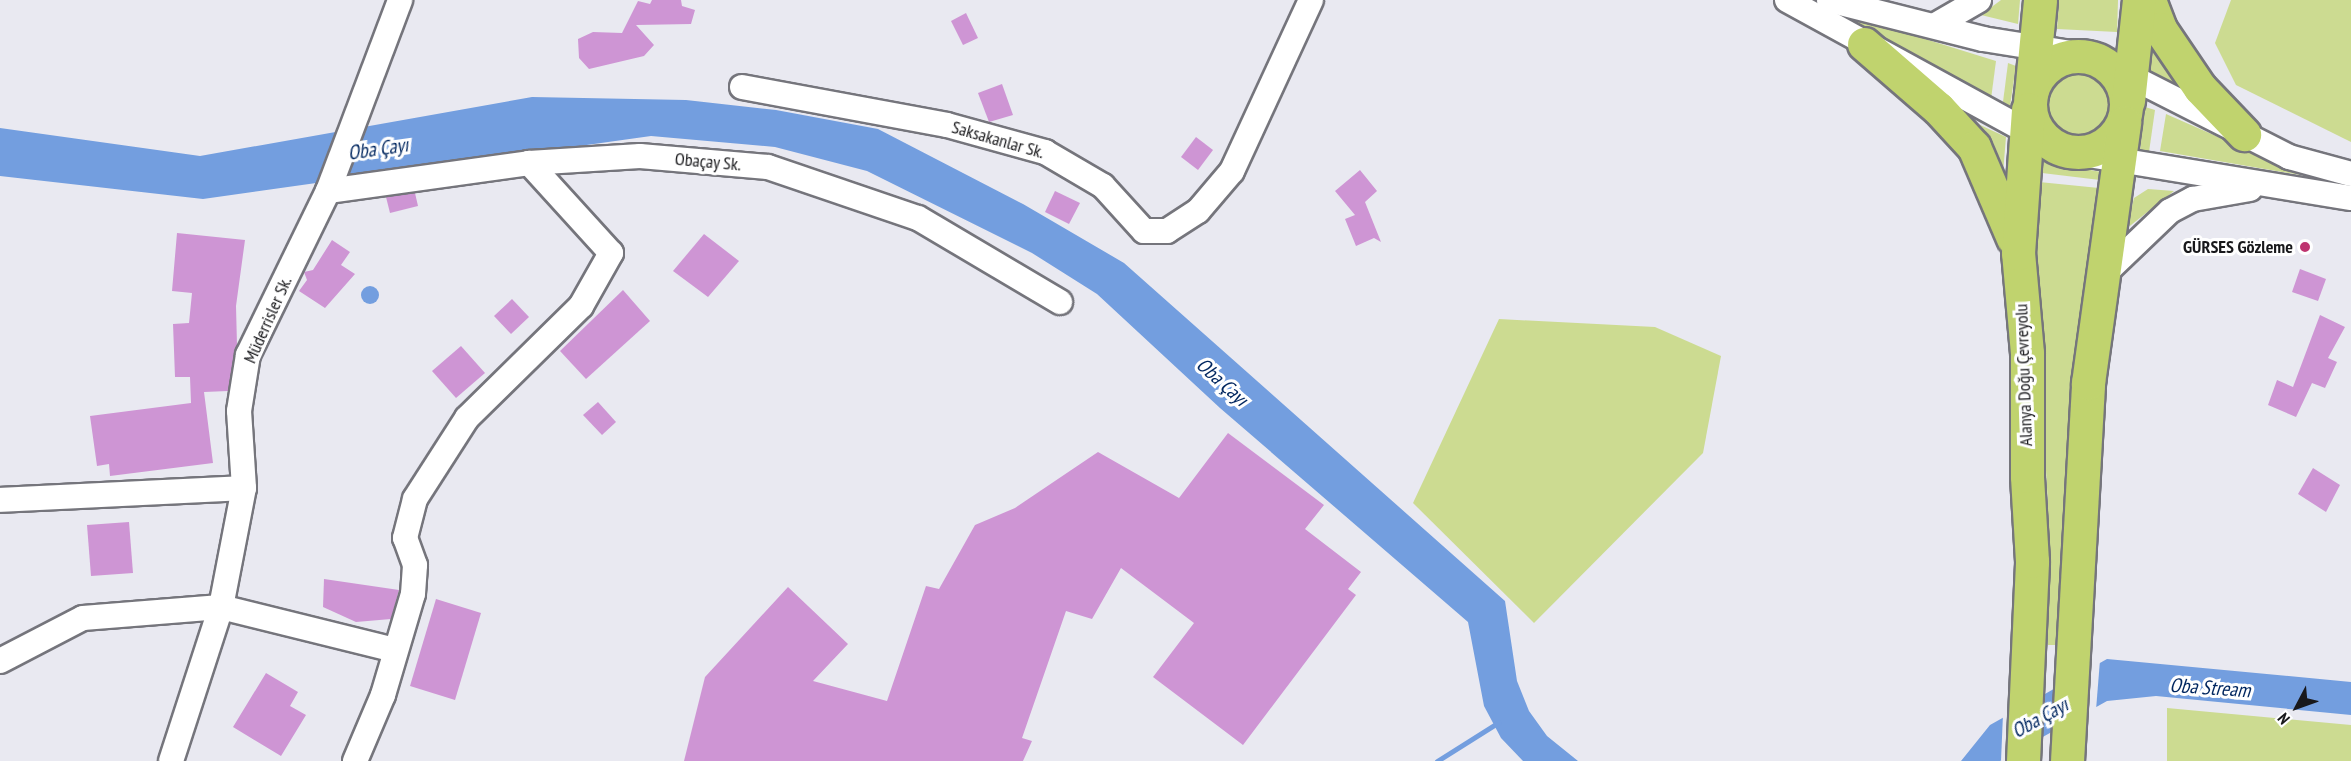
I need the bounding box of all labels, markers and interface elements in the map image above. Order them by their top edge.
street label: Saksakanlar Sk. [949,116,1047,164]
water label: Oba Çayı [346,133,410,165]
street label: Obaçay Sk. [674,148,742,176]
place label: GÜRSES Gözleme [2183,236,2293,258]
marker: GÜRSES Gözleme [2298,240,2312,254]
street label: Müderrisler Sk. [239,273,297,367]
street label: Alanya Doğu Çevreyolu [2011,303,2037,447]
water label: Oba Çayı [1191,353,1253,411]
water label: Oba Stream [2169,673,2251,703]
north arrow [2267,677,2327,737]
water label: Oba Çayı [2008,693,2072,743]
text: N [2273,709,2294,729]

